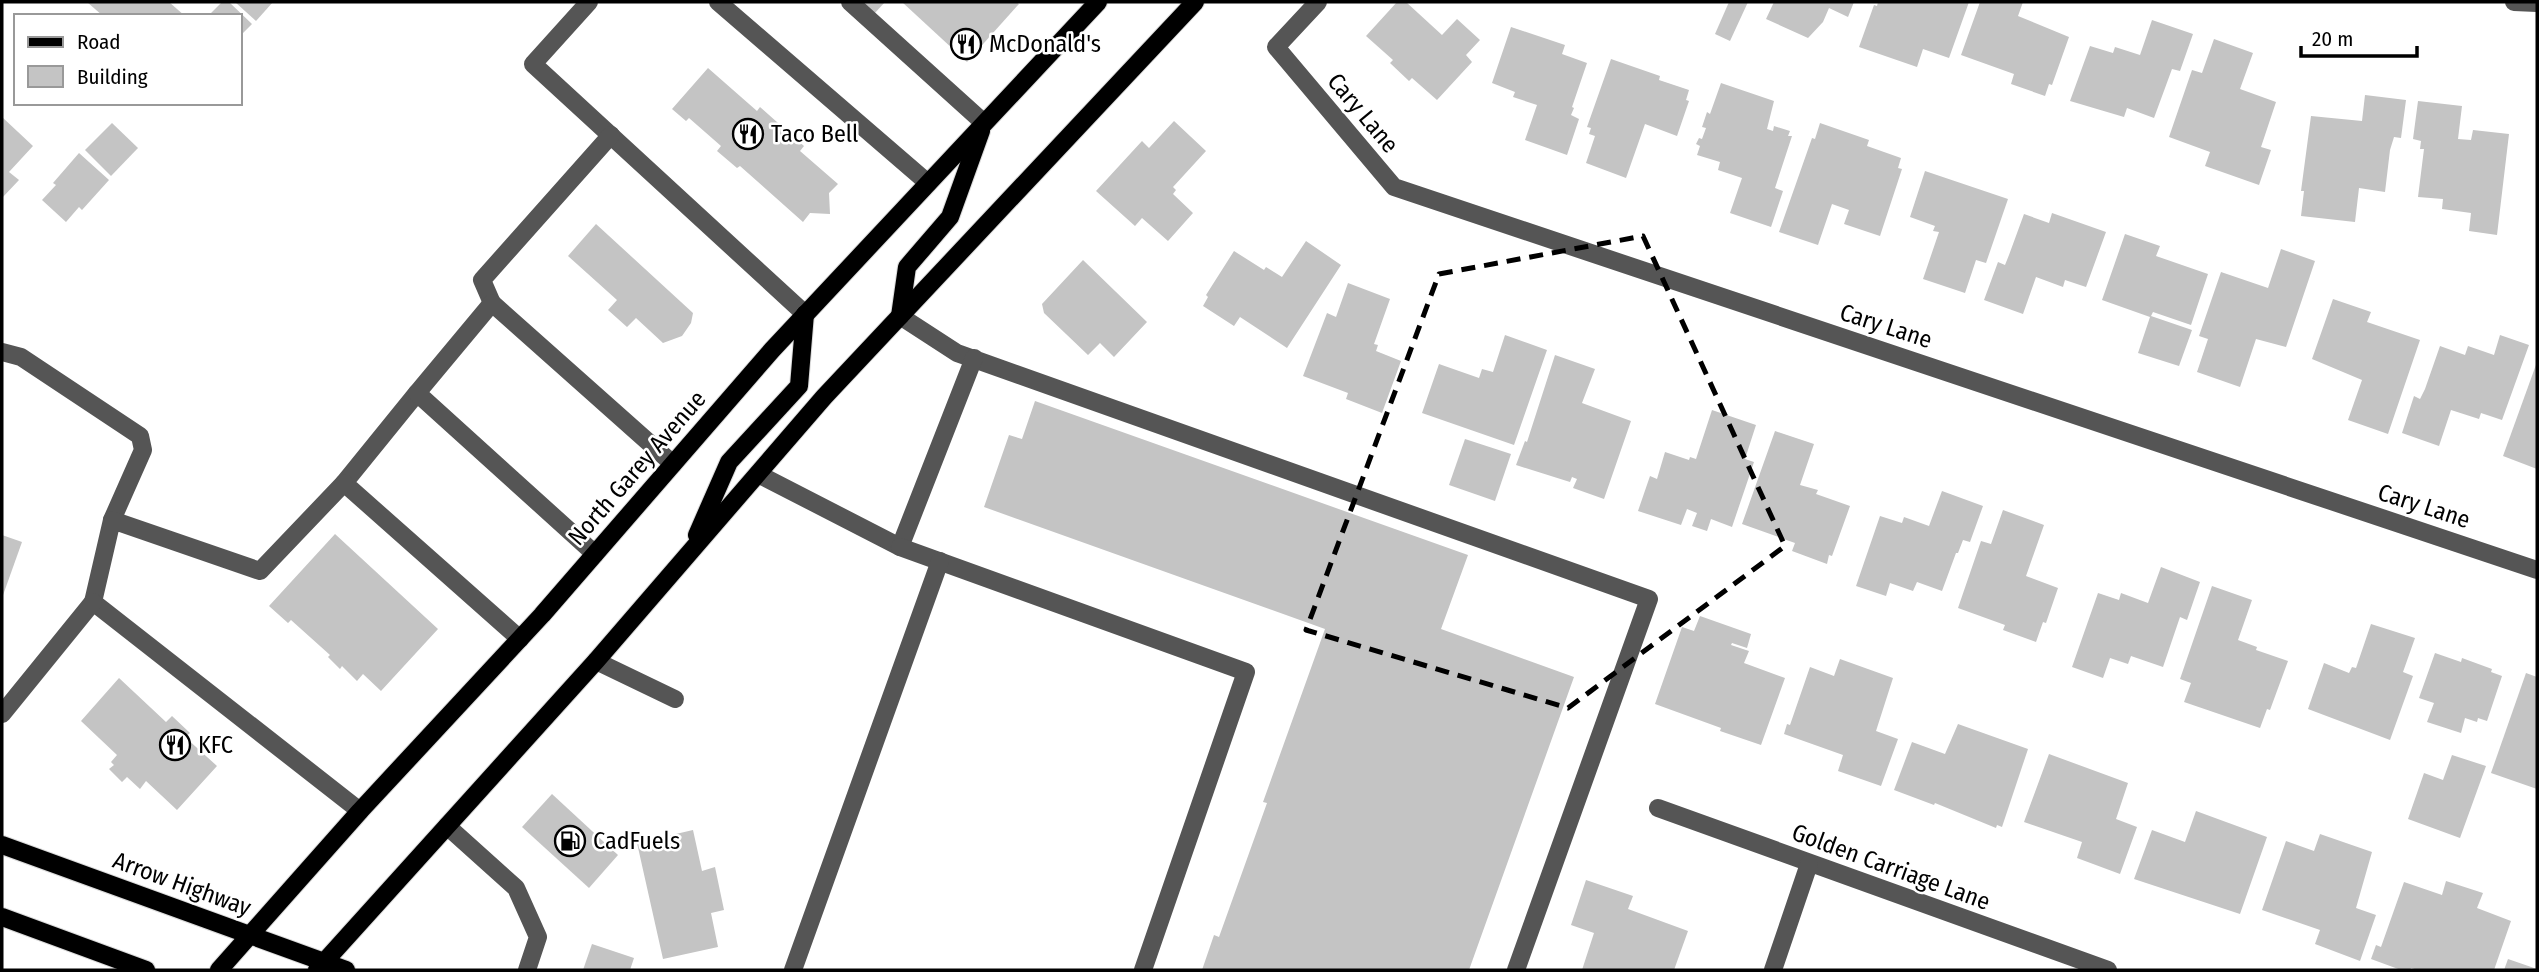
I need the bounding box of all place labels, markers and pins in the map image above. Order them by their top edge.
restaurant icon: McDonald's [949,27,983,61]
place label: McDonald's [989,30,1101,58]
restaurant icon: Taco Bell [731,117,765,151]
place label: Taco Bell [771,120,858,148]
restaurant icon: KFC [158,728,192,762]
place label: KFC [198,731,233,759]
fuel station icon: CadFuels [553,824,587,858]
place label: CadFuels [593,827,680,855]

